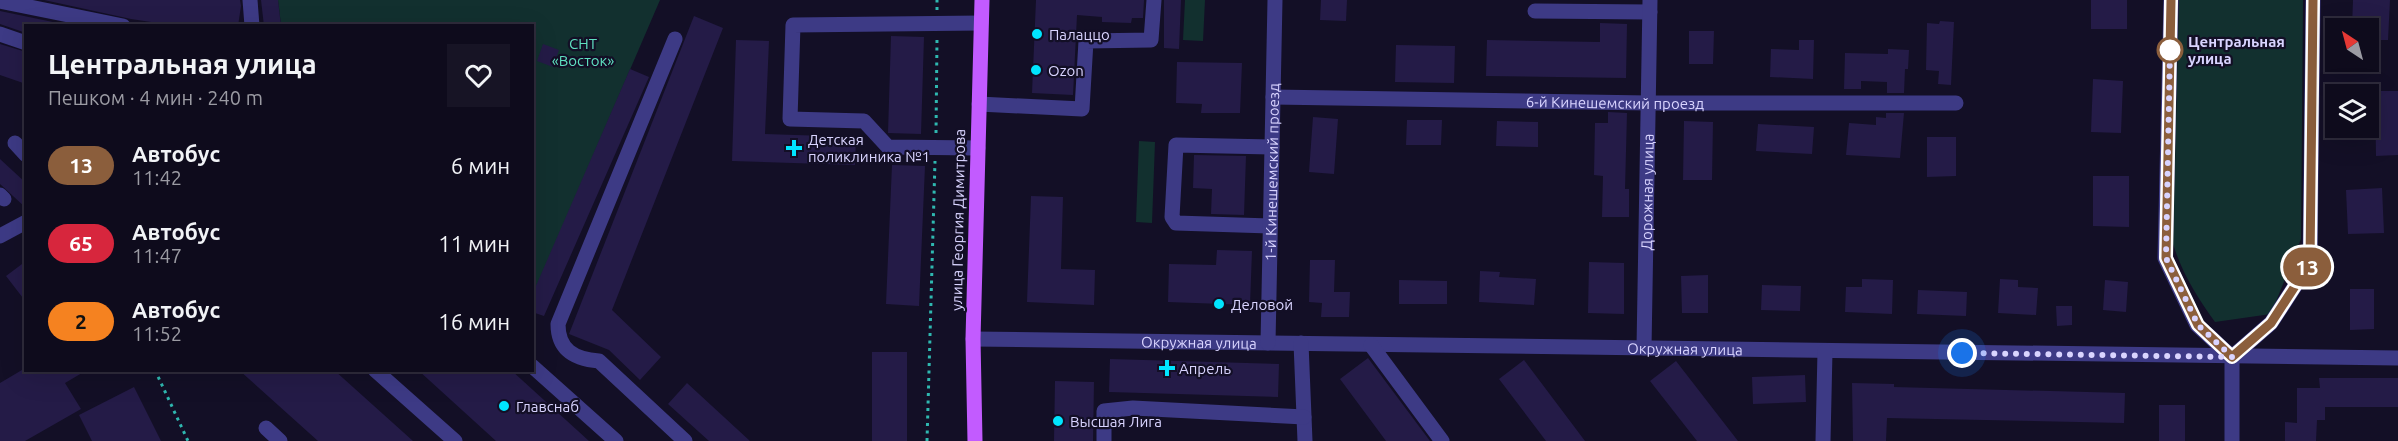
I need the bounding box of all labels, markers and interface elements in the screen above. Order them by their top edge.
north arrow [2325,18,2379,72]
map controls [2325,18,2379,138]
place label: Палаццо [1049,26,1110,43]
marker: Палаццо [1030,27,1044,41]
place label: Центральная улица [2188,33,2285,67]
park label: СНТ «Восток» [552,35,614,69]
marker: Центральная улица [2157,37,2183,63]
button: heart [447,44,510,107]
text: Центральная улица [48,48,317,79]
place label: Ozon [1048,62,1084,79]
marker: Ozon [1029,63,1043,77]
street label: 1-й Кинешемский проезд [1261,83,1282,261]
button: layers [2325,84,2379,138]
text: Пешком · 4 мин · 240 m [48,86,263,109]
street label: 6-й Кинешемский проезд [1526,93,1704,112]
street label: улица Георгия Димитрова [948,129,968,311]
place label: Детская поликлиника №1 [808,131,930,165]
street label: Дорожная улица [1637,133,1656,251]
marker: Детская поликлиника №1 [785,139,803,157]
text: Автобус [132,141,220,166]
text: 13 [69,153,93,177]
text: 6 мин [451,153,510,178]
text: 11:42 [132,166,182,189]
text: Автобус [132,219,220,244]
text: 65 [69,231,93,255]
text: 11 мин [438,231,510,256]
text: 11:47 [132,244,182,267]
line badge: 13 [2280,248,2334,286]
text: 13 [2295,255,2319,279]
place label: Деловой [1231,296,1293,313]
text: Автобус [132,297,220,322]
marker: Деловой [1212,297,1226,311]
text: 2 [75,309,87,333]
text: 16 мин [438,309,510,334]
text: 11:52 [132,322,182,345]
street label: Окружная улица [1141,333,1257,351]
your location [1947,338,1977,368]
street label: Окружная улица [1627,339,1743,358]
place label: Апрель [1179,360,1231,377]
marker: Апрель [1160,361,1174,375]
place label: Главснаб [516,398,579,415]
marker: Главснаб [497,399,511,413]
place label: Высшая Лига [1070,413,1162,430]
marker: Высшая Лига [1051,414,1065,428]

